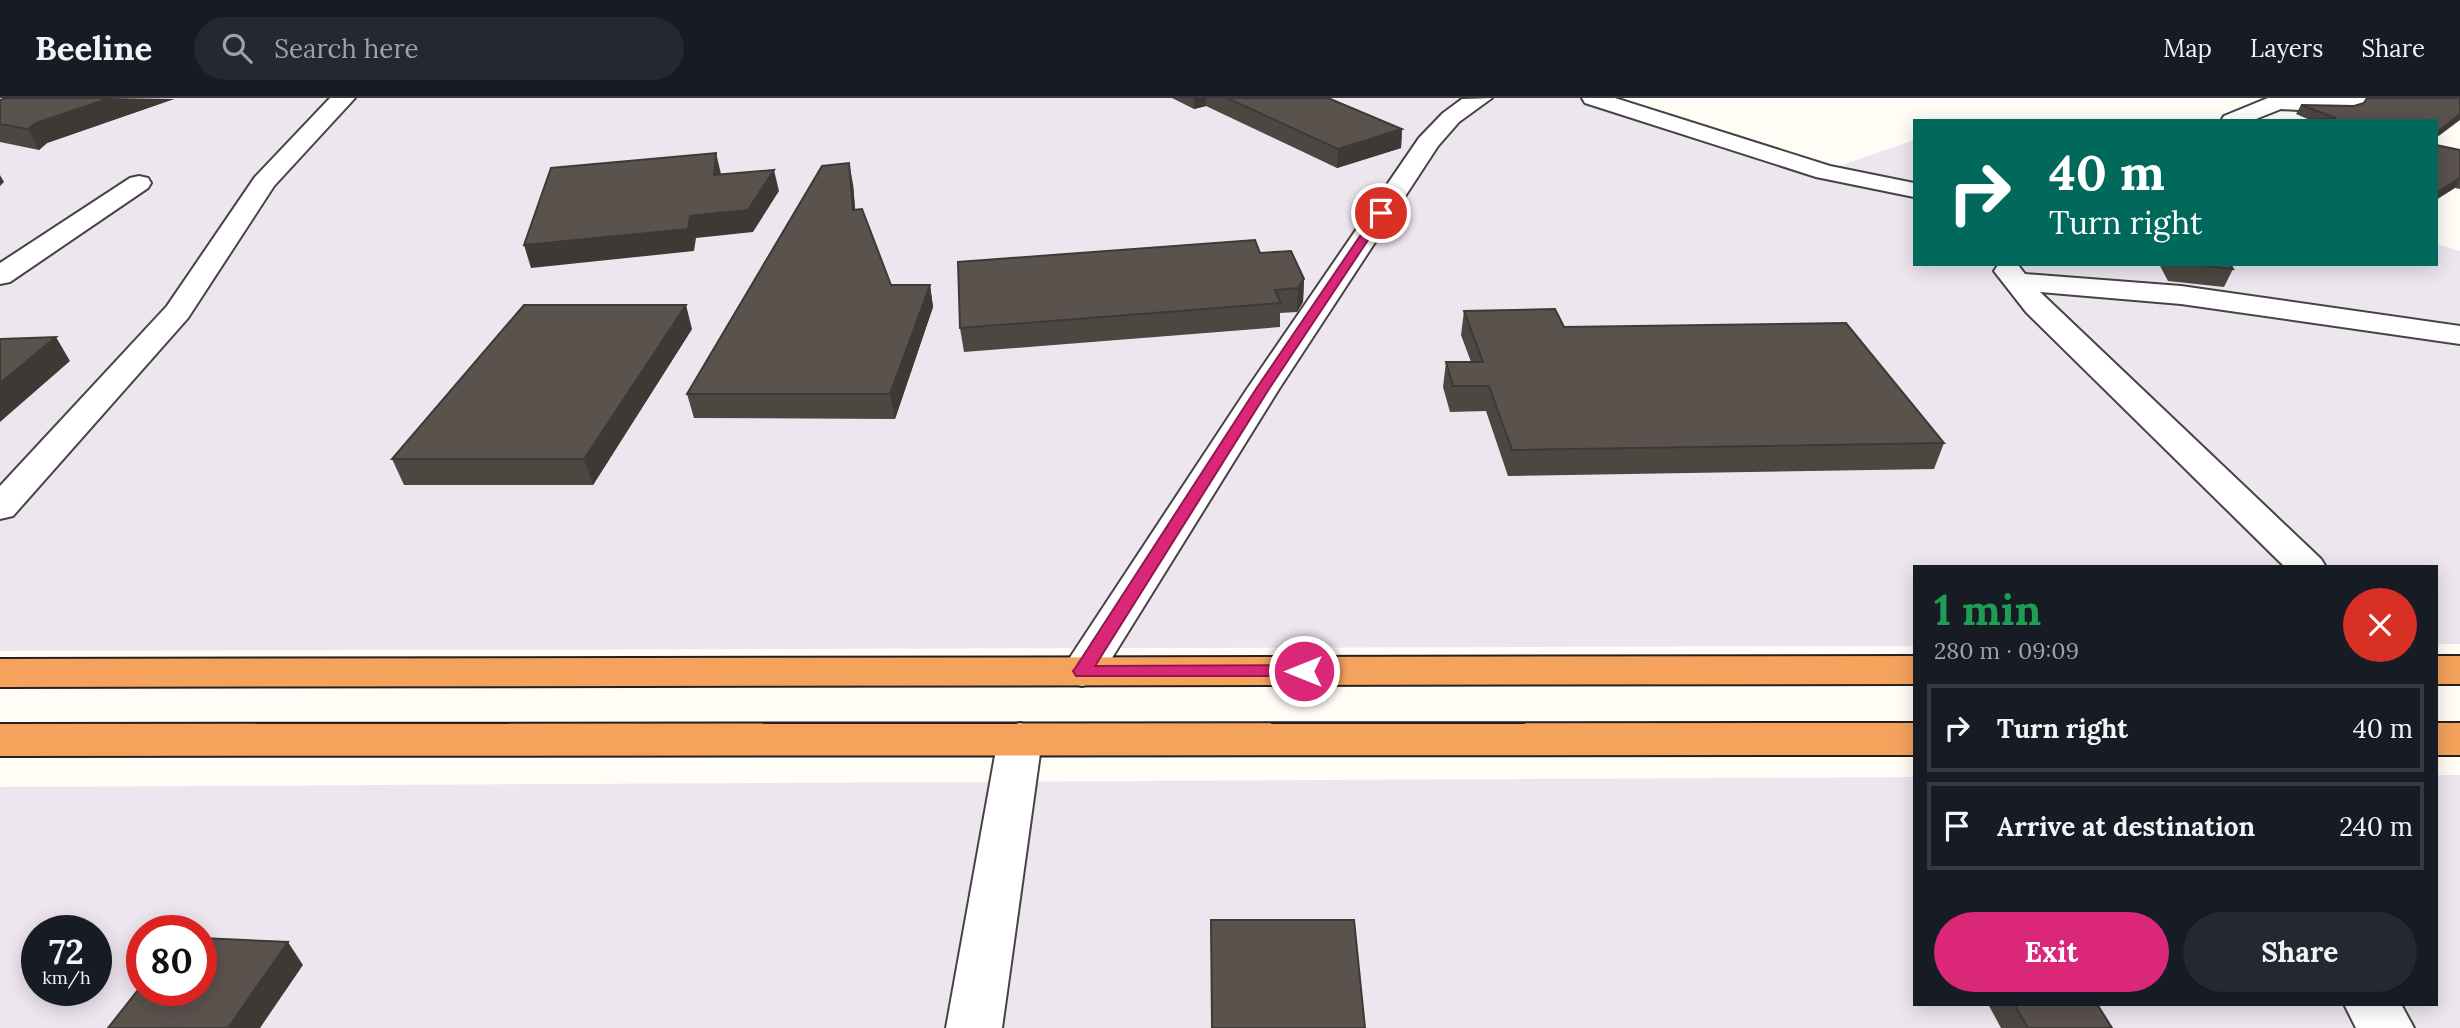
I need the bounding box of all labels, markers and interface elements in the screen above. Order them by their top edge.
search box [194,17,684,80]
text: Beeline [35,27,152,69]
icon: search [218,29,256,67]
text: Search here [274,32,419,65]
text: Map [2163,33,2212,64]
text: Layers [2250,33,2323,64]
text: Share [2361,33,2425,64]
text: 40 m [2049,141,2165,203]
icon: right [1934,147,2025,238]
pin [1351,183,1411,243]
icon: arrive [1362,194,1400,232]
text: Turn right [2049,202,2202,243]
text: 1 min [1934,583,2041,637]
button: close [2343,588,2417,662]
position arrow [1267,634,1341,708]
text: 280 m · 09:09 [1934,636,2079,665]
icon: right [1938,709,1976,747]
text: Turn right [1997,712,2128,745]
text: 40 m [2353,712,2413,745]
icon: arrive [1938,807,1976,845]
text: Arrive at destination [1997,810,2255,843]
text: 240 m [2339,810,2413,843]
button: Exit [1934,912,2169,992]
button: Share [2183,912,2417,992]
speed limit sign: 80 [126,915,217,1006]
text: 72 [49,929,84,974]
text: km/h [42,966,91,989]

